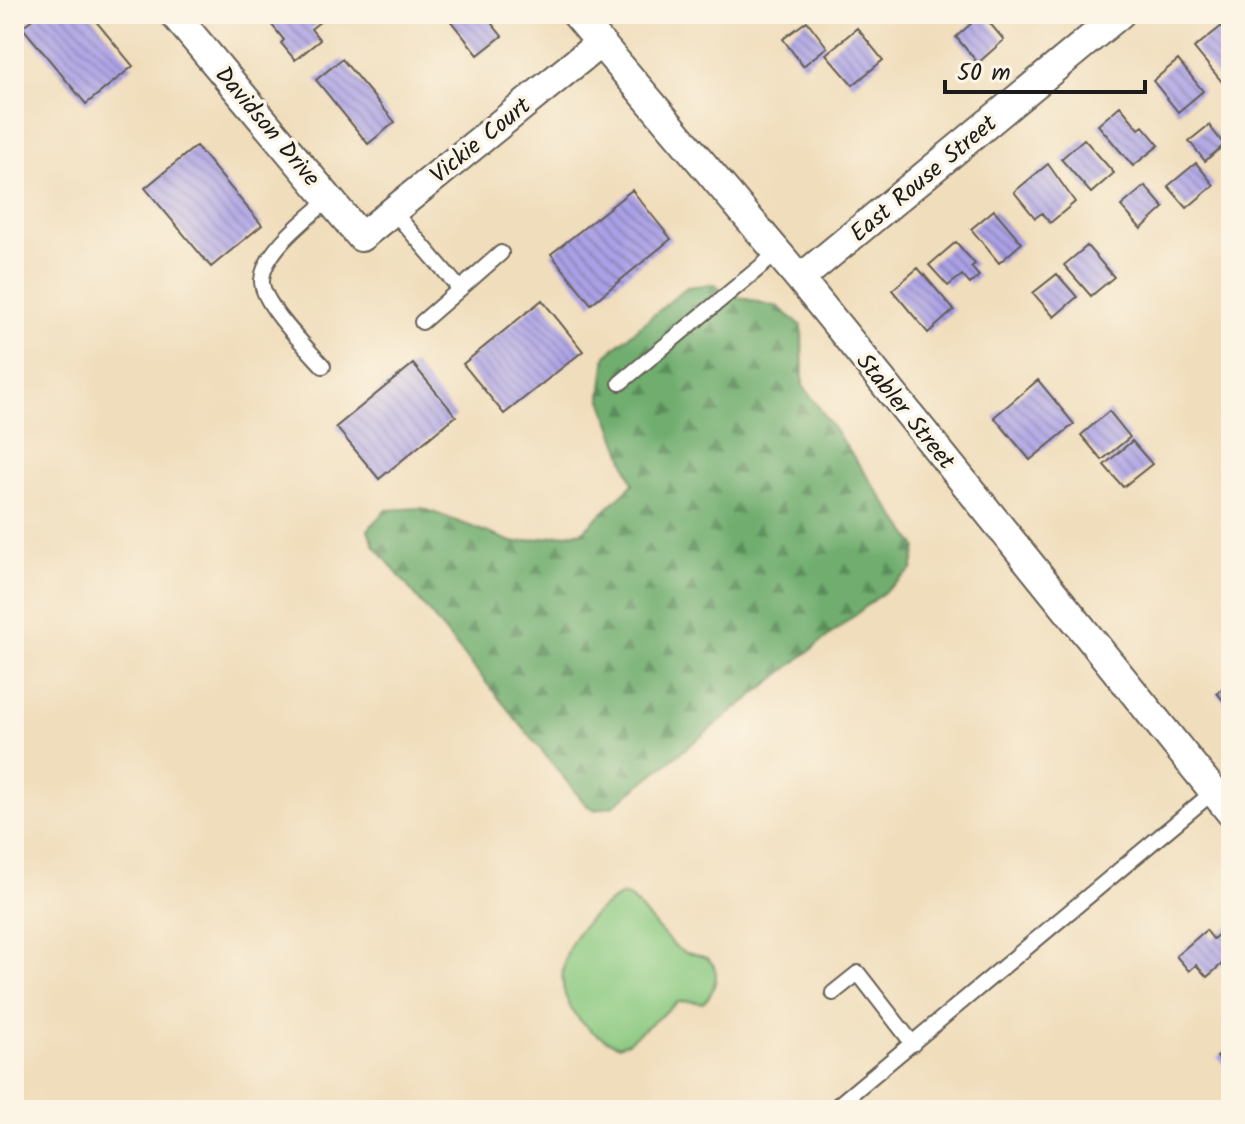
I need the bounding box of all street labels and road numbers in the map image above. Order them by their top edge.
street label: Davidson Drive [204,58,330,196]
street label: Vickie Court [422,88,541,194]
street label: East Rouse Street [842,105,1007,253]
street label: Stabler Street [845,345,965,480]

